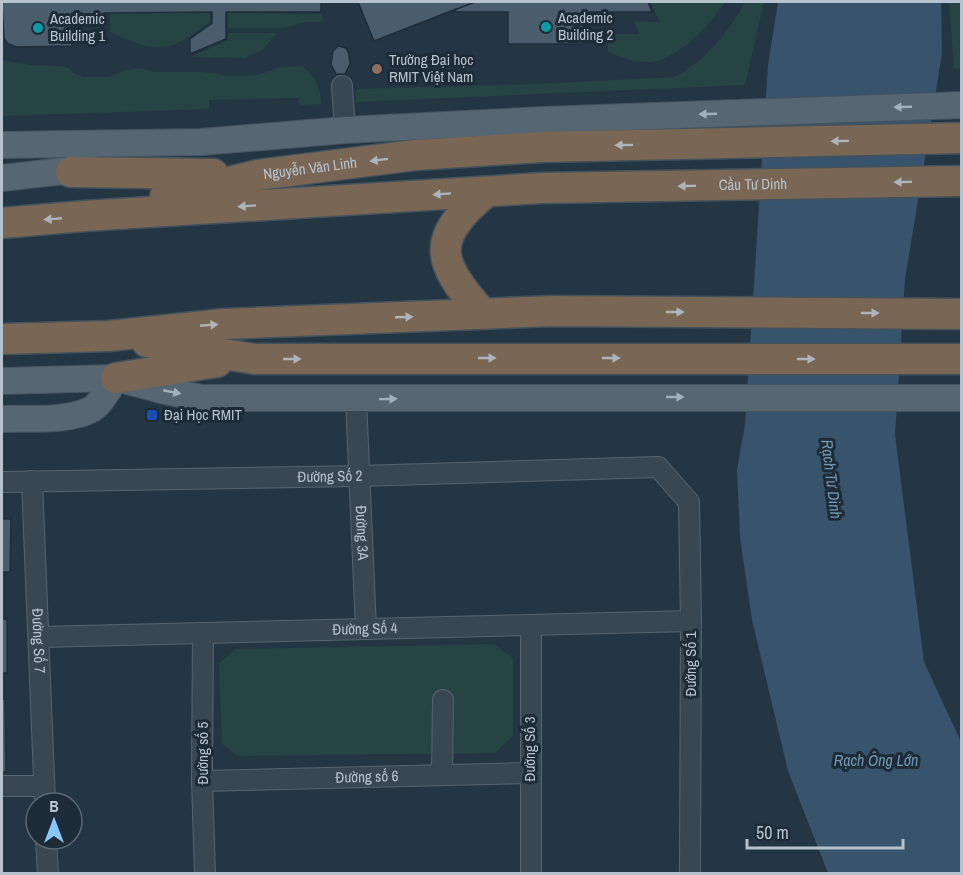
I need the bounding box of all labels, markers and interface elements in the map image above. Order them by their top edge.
place label: Academic Building 2 [557,7,614,45]
place label: Academic Building 1 [49,8,106,46]
marker: Academic Building 2 [539,20,553,34]
marker: Academic Building 1 [31,21,45,35]
place label: Trường Đại học RMIT Việt Nam [389,49,473,87]
marker: Trường Đại học RMIT Việt Nam [370,62,384,76]
one-way arrow [894,102,913,111]
one-way arrow [699,109,718,118]
one-way arrow [831,136,850,145]
one-way arrow [615,141,634,150]
street label: Nguyễn Văn Linh [262,152,358,184]
one-way arrow [370,155,389,165]
street label: Cầu Tư Dinh [718,173,787,195]
one-way arrow [894,177,913,187]
one-way arrow [678,181,697,190]
one-way arrow [432,190,451,199]
one-way arrow [238,202,257,211]
one-way arrow [43,214,62,224]
one-way arrow [665,307,684,317]
one-way arrow [860,308,879,318]
one-way arrow [395,312,414,321]
one-way arrow [200,320,219,330]
one-way arrow [602,353,621,363]
one-way arrow [283,354,302,364]
one-way arrow [478,354,497,363]
one-way arrow [797,354,816,364]
one-way arrow [163,388,182,398]
one-way arrow [666,392,685,402]
one-way arrow [378,394,397,404]
place label: Đại Học RMIT [164,404,242,425]
marker: Đại Học RMIT [145,408,159,422]
water label: Rạch Tư Dinh [816,438,848,520]
street label: Đường Số 2 [297,465,363,487]
street label: Đường 3A [351,505,374,561]
street label: Đường Số 7 [27,608,51,674]
street label: Đường Số 4 [332,617,398,640]
street label: Đường Số 1 [680,631,701,696]
street label: Đường Số 3 [519,716,540,781]
street label: Đường số 5 [192,721,213,784]
water label: Rạch Ông Lớn [834,749,918,771]
street label: Đường số 6 [335,765,399,788]
north arrow [24,791,84,851]
text: B [49,795,59,817]
scale bar [747,812,903,850]
text: 50 m [756,820,789,845]

